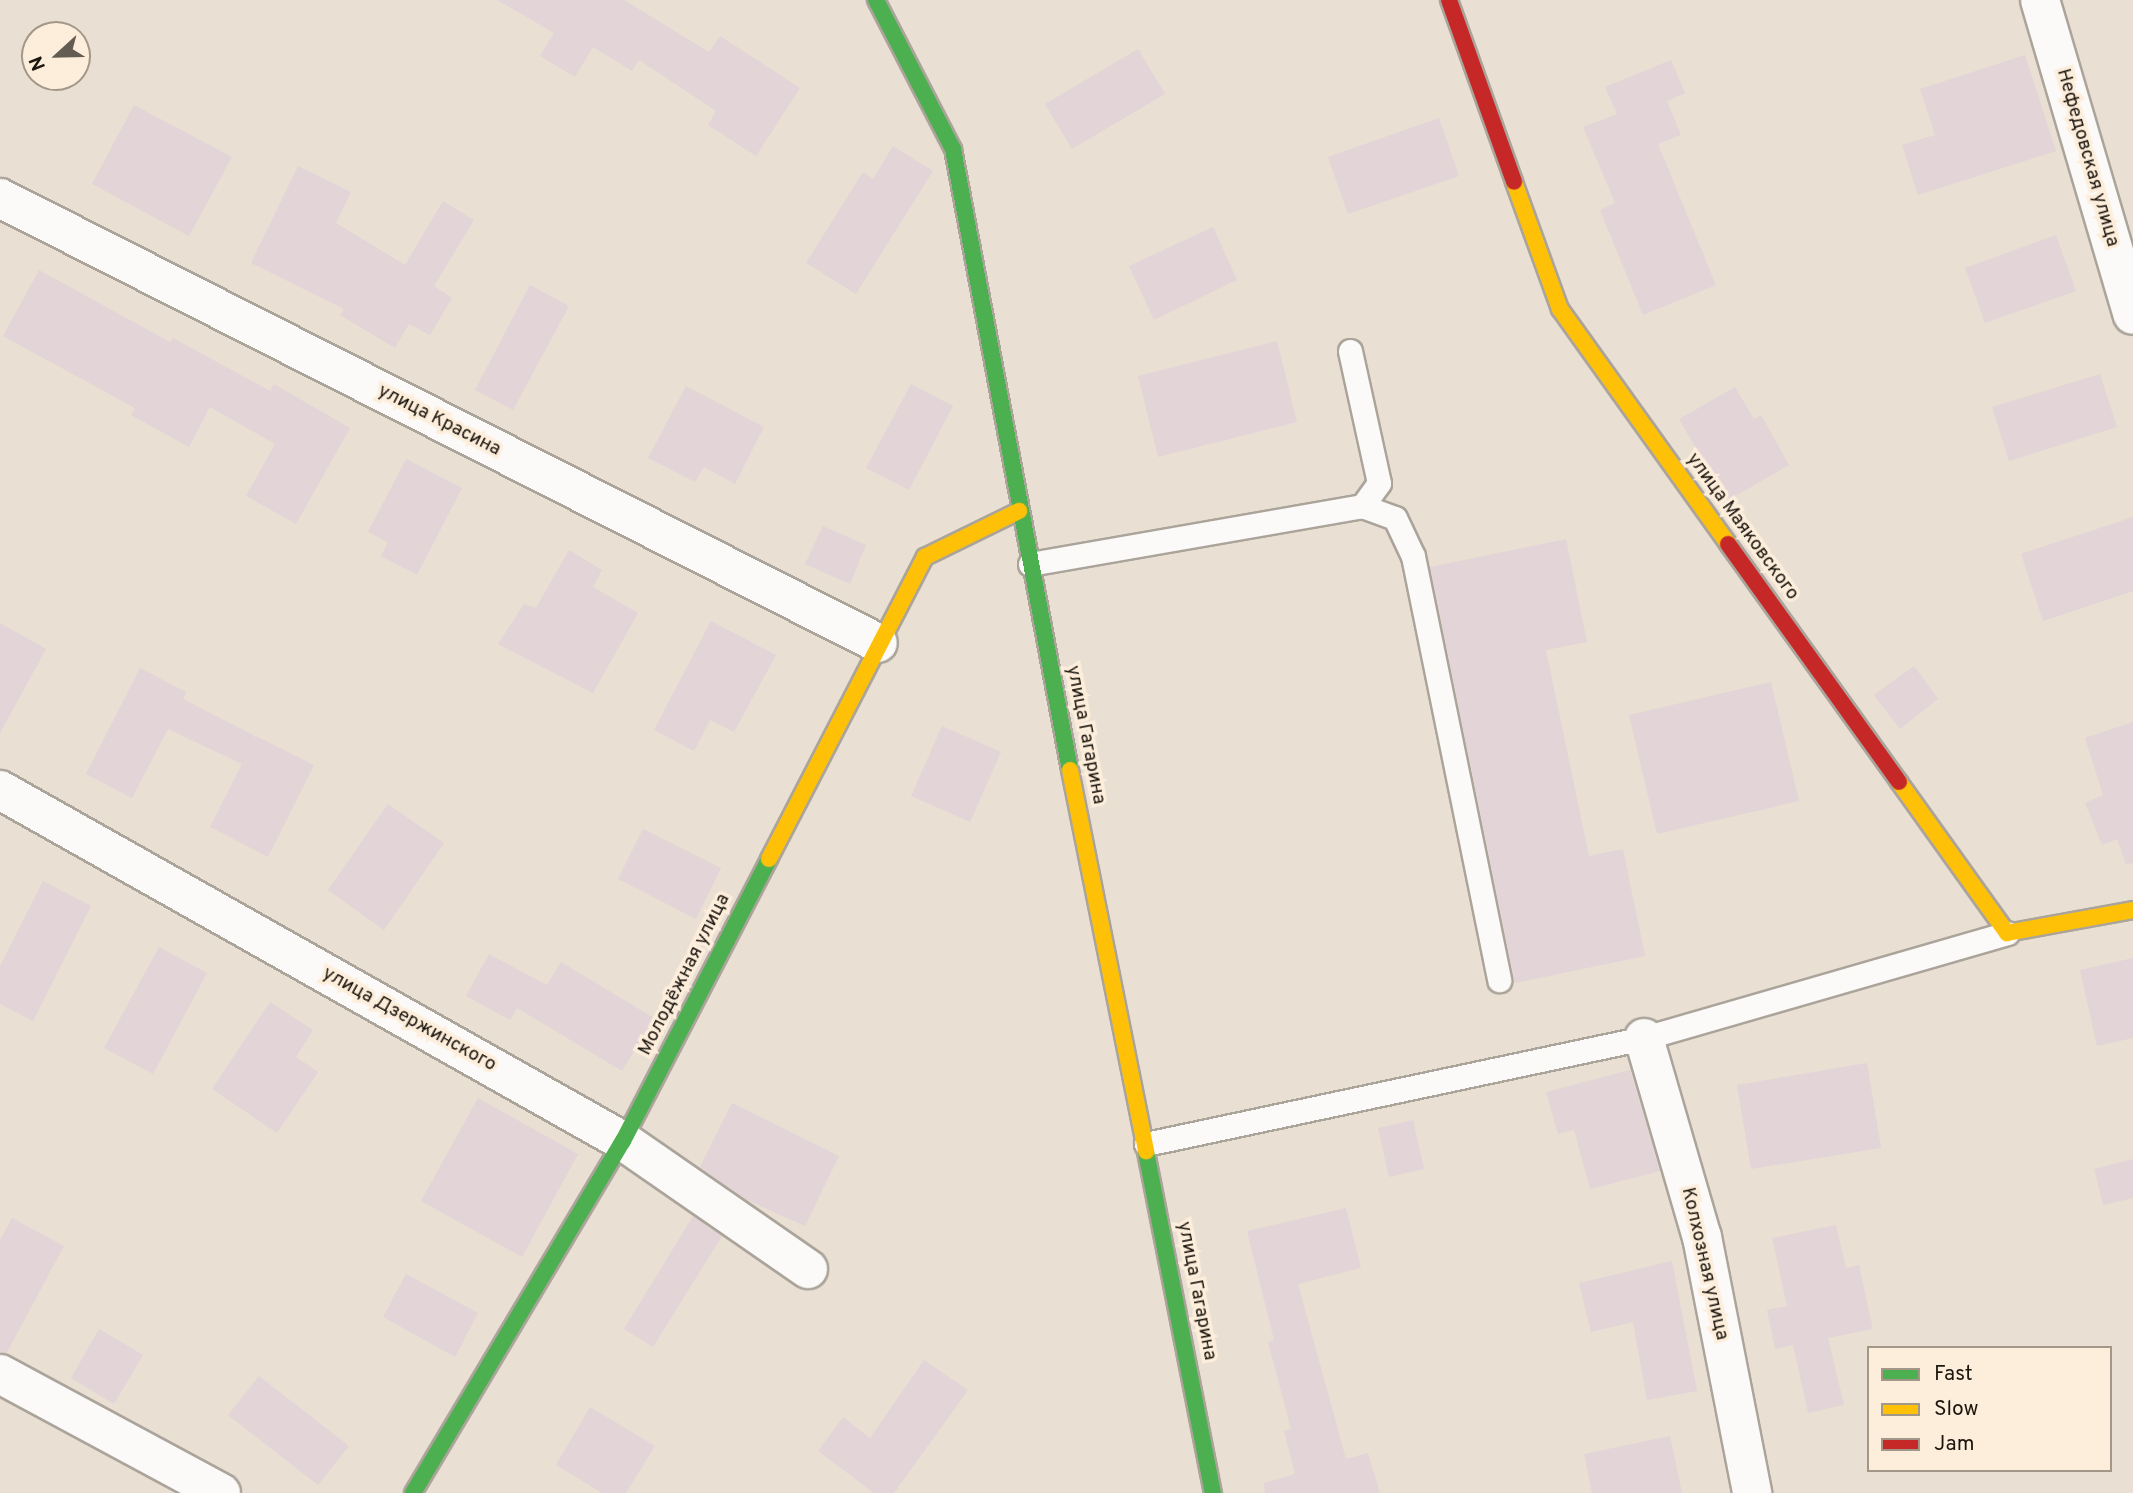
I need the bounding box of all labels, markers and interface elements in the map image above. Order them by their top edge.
north arrow [21,21,91,91]
text: N [25,52,52,74]
street label: Нефедовская улица [2051,66,2123,250]
street label: улица Красина [374,380,504,462]
street label: улица Маяковского [1681,449,1803,605]
street label: улица Гагарина [1060,664,1110,806]
street label: Молодёжная улица [634,890,736,1060]
street label: улица Дзержинского [318,963,500,1077]
street label: Колхозная улица [1675,1185,1733,1343]
street label: улица Гагарина [1171,1220,1221,1362]
legend [1867,1346,2112,1472]
text: Fast [1934,1361,1973,1388]
text: Slow [1934,1396,1979,1423]
text: Jam [1934,1431,1975,1458]

